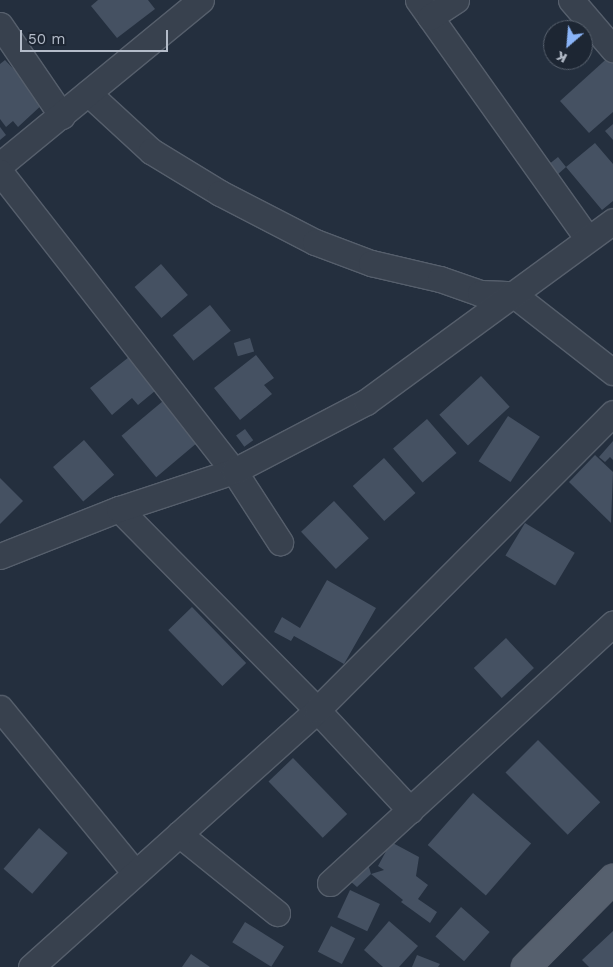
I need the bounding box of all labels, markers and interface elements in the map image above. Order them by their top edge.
scale bar [22,20,170,52]
north arrow [543,20,593,70]
text: 50 m [28,30,65,48]
text: K [554,48,570,67]

